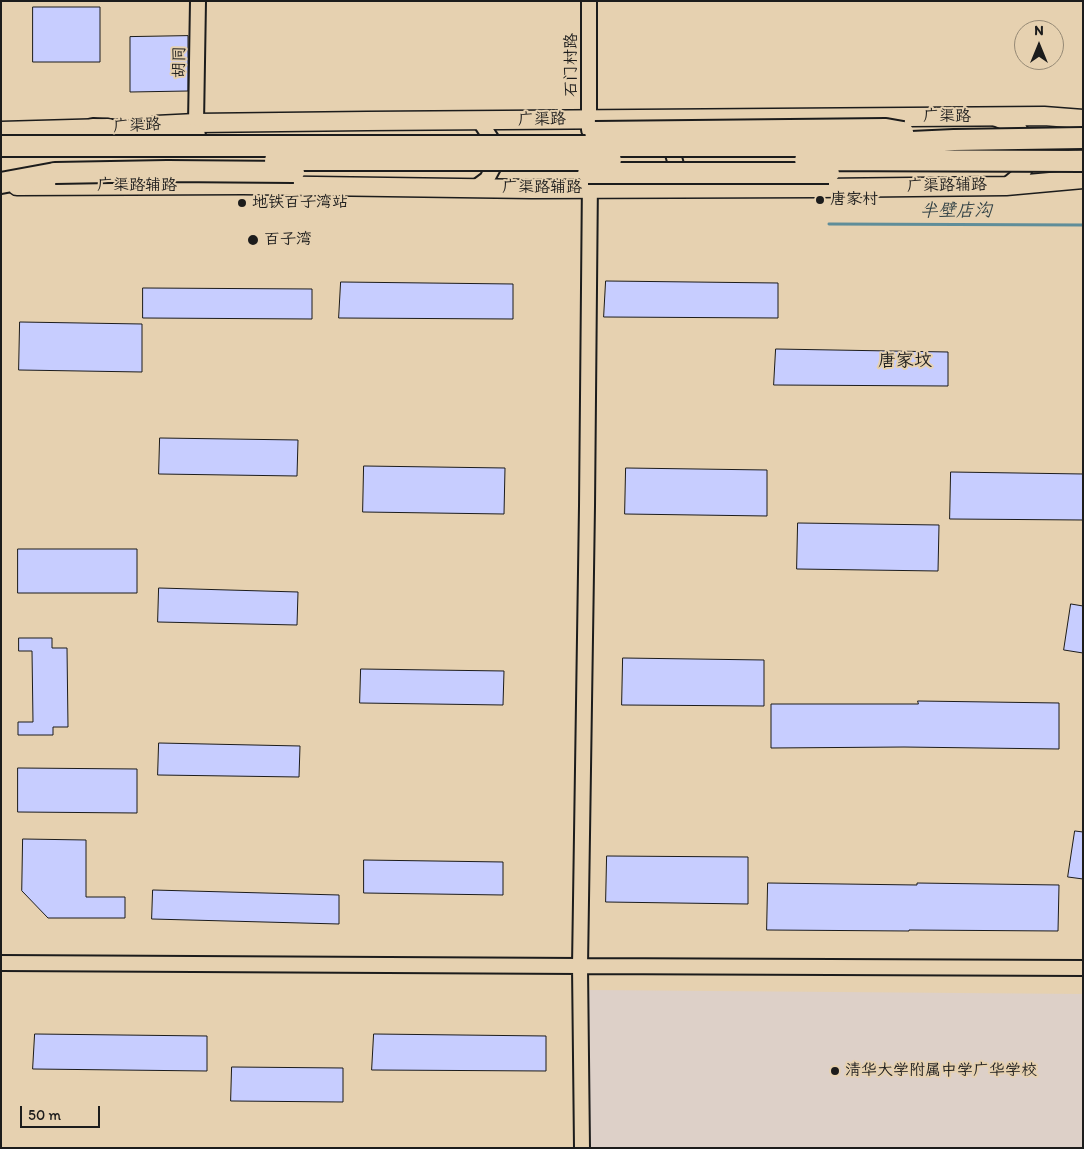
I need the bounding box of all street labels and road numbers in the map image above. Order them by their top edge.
street label: 石门村路 [562,33,582,97]
street label: 胡同 [170,46,190,78]
street label: 广渠路 [923,107,971,127]
street label: 广渠路 [518,110,566,130]
street label: 广渠路 [113,115,161,137]
street label: 广渠路辅路 [97,176,177,196]
street label: 广渠路辅路 [907,176,987,196]
street label: 广渠路辅路 [502,178,582,198]

